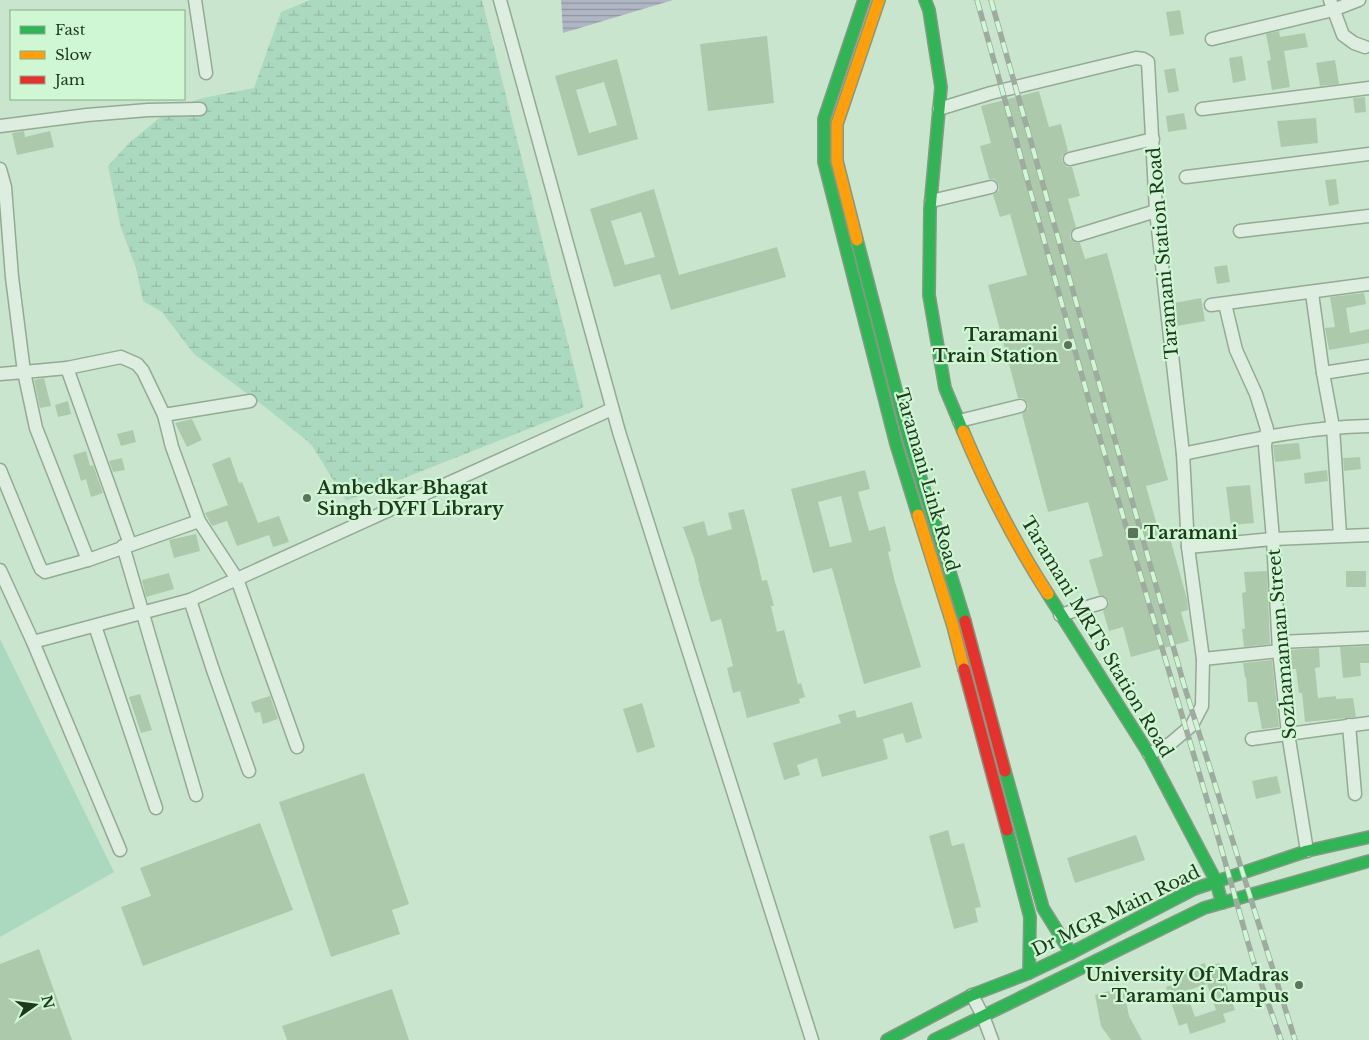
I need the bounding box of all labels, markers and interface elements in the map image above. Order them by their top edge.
legend [10,10,185,100]
text: Fast [55,20,86,39]
text: Slow [55,45,92,64]
text: Jam [53,70,85,89]
street label: Taramani Station Road [1143,146,1183,360]
place label: Taramani Train Station [933,324,1058,367]
marker: Taramani Train Station [1062,339,1074,351]
street label: Taramani Link Road [890,386,964,574]
place label: Ambedkar Bhagat Singh DYFI Library [316,477,504,520]
marker: Ambedkar Bhagat Singh DYFI Library [301,492,313,504]
street label: Taramani MRTS Station Road [1016,513,1178,761]
place label: Taramani [1144,522,1238,544]
marker: Taramani [1126,526,1140,540]
street label: Sozhamannan Street [1263,548,1301,740]
street label: Dr MGR Main Road [1028,861,1204,961]
place label: University Of Madras - Taramani Campus [1085,964,1289,1007]
marker: University Of Madras - Taramani Campus [1293,979,1305,991]
north arrow [10,980,60,1030]
text: N [37,993,58,1010]

